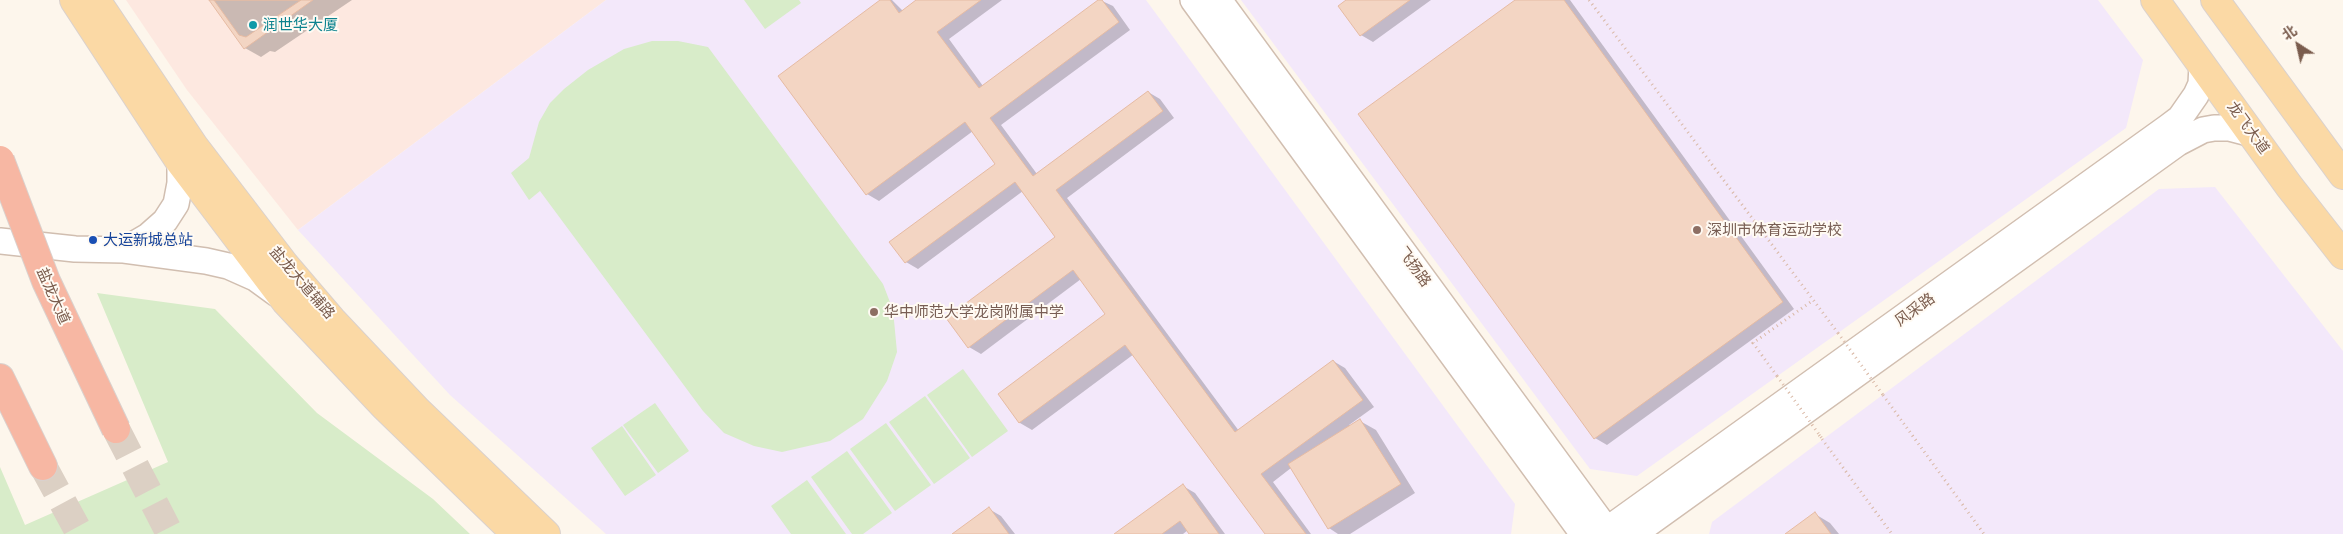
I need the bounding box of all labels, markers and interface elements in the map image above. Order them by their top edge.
place label: 润世华大厦 [263,16,338,34]
marker: 润世华大厦 [247,19,259,31]
north arrow [2273,20,2323,70]
text: 北 [2279,21,2300,44]
street label: 龙飞大道 [2223,98,2273,158]
place label: 深圳市体育运动学校 [1707,221,1842,239]
marker: 深圳市体育运动学校 [1691,224,1703,236]
place label: 大运新城总站 [103,231,193,249]
marker: 大运新城总站 [87,234,99,246]
street label: 盐龙大道辅路 [266,243,338,323]
street label: 飞扬路 [1393,244,1435,290]
street label: 盐龙大道 [33,265,73,327]
street label: 风采路 [1892,289,1938,331]
place label: 华中师范大学龙岗附属中学 [884,303,1064,321]
marker: 华中师范大学龙岗附属中学 [868,306,880,318]

